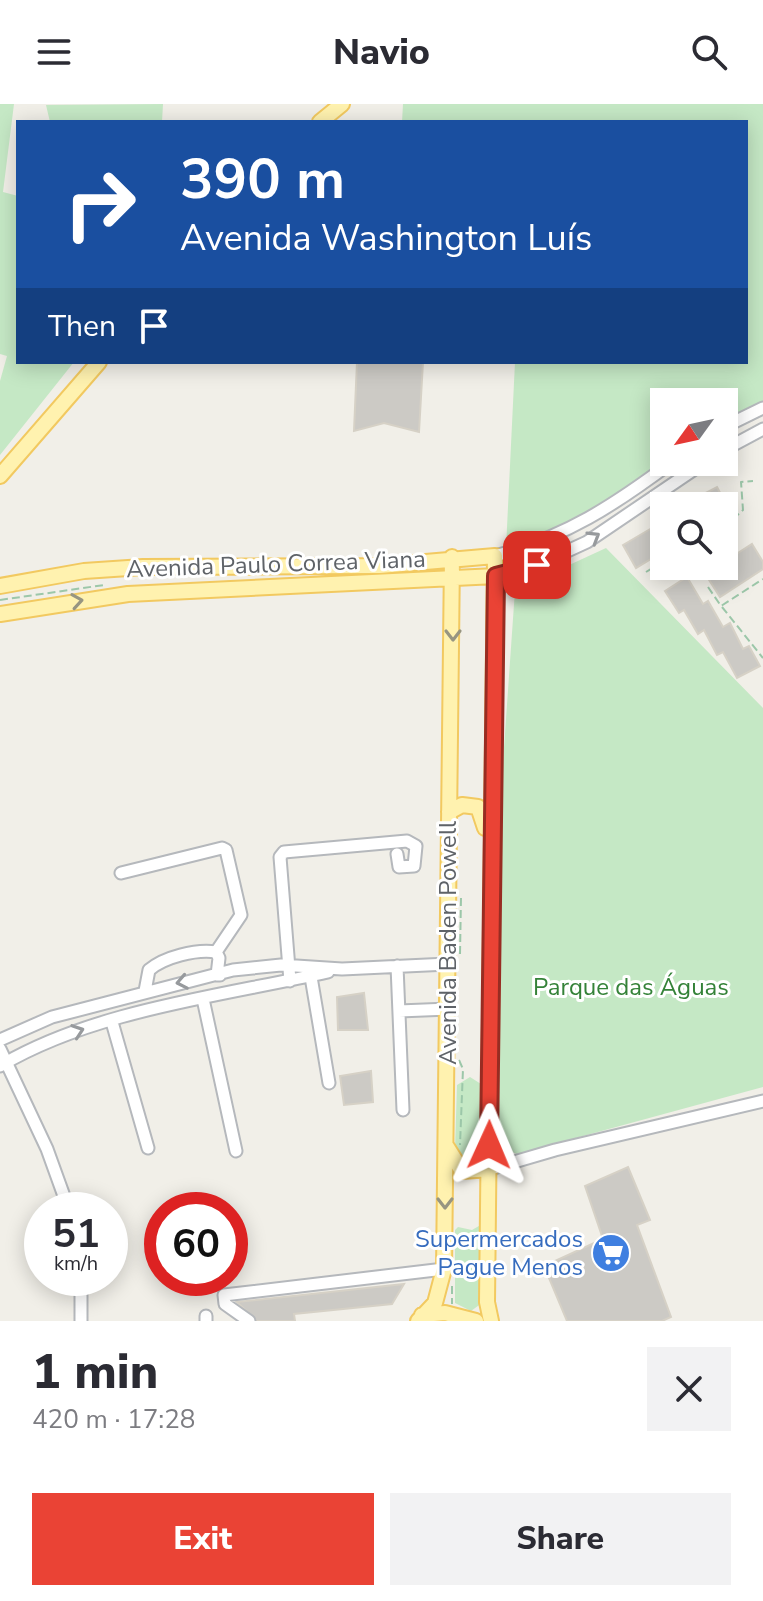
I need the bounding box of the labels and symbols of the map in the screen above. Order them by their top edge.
north arrow [650,388,738,476]
pin [503,531,571,599]
one-way arrow [585,532,600,547]
street label: Avenida Paulo Correa Viana [126,543,426,585]
one-way arrow [70,593,84,610]
one-way arrow [444,629,461,642]
street label: Avenida Baden Powell [432,821,464,1065]
park label: Parque das Águas [533,971,729,1003]
one-way arrow [176,973,190,990]
one-way arrow [70,1024,84,1040]
position arrow [447,1103,531,1187]
speed limit sign: 60 [144,1192,248,1296]
one-way arrow [436,1197,454,1210]
place label: Supermercados Pague Menos [415,1223,583,1283]
supermarket icon: Supermercados Pague Menos [590,1232,632,1274]

